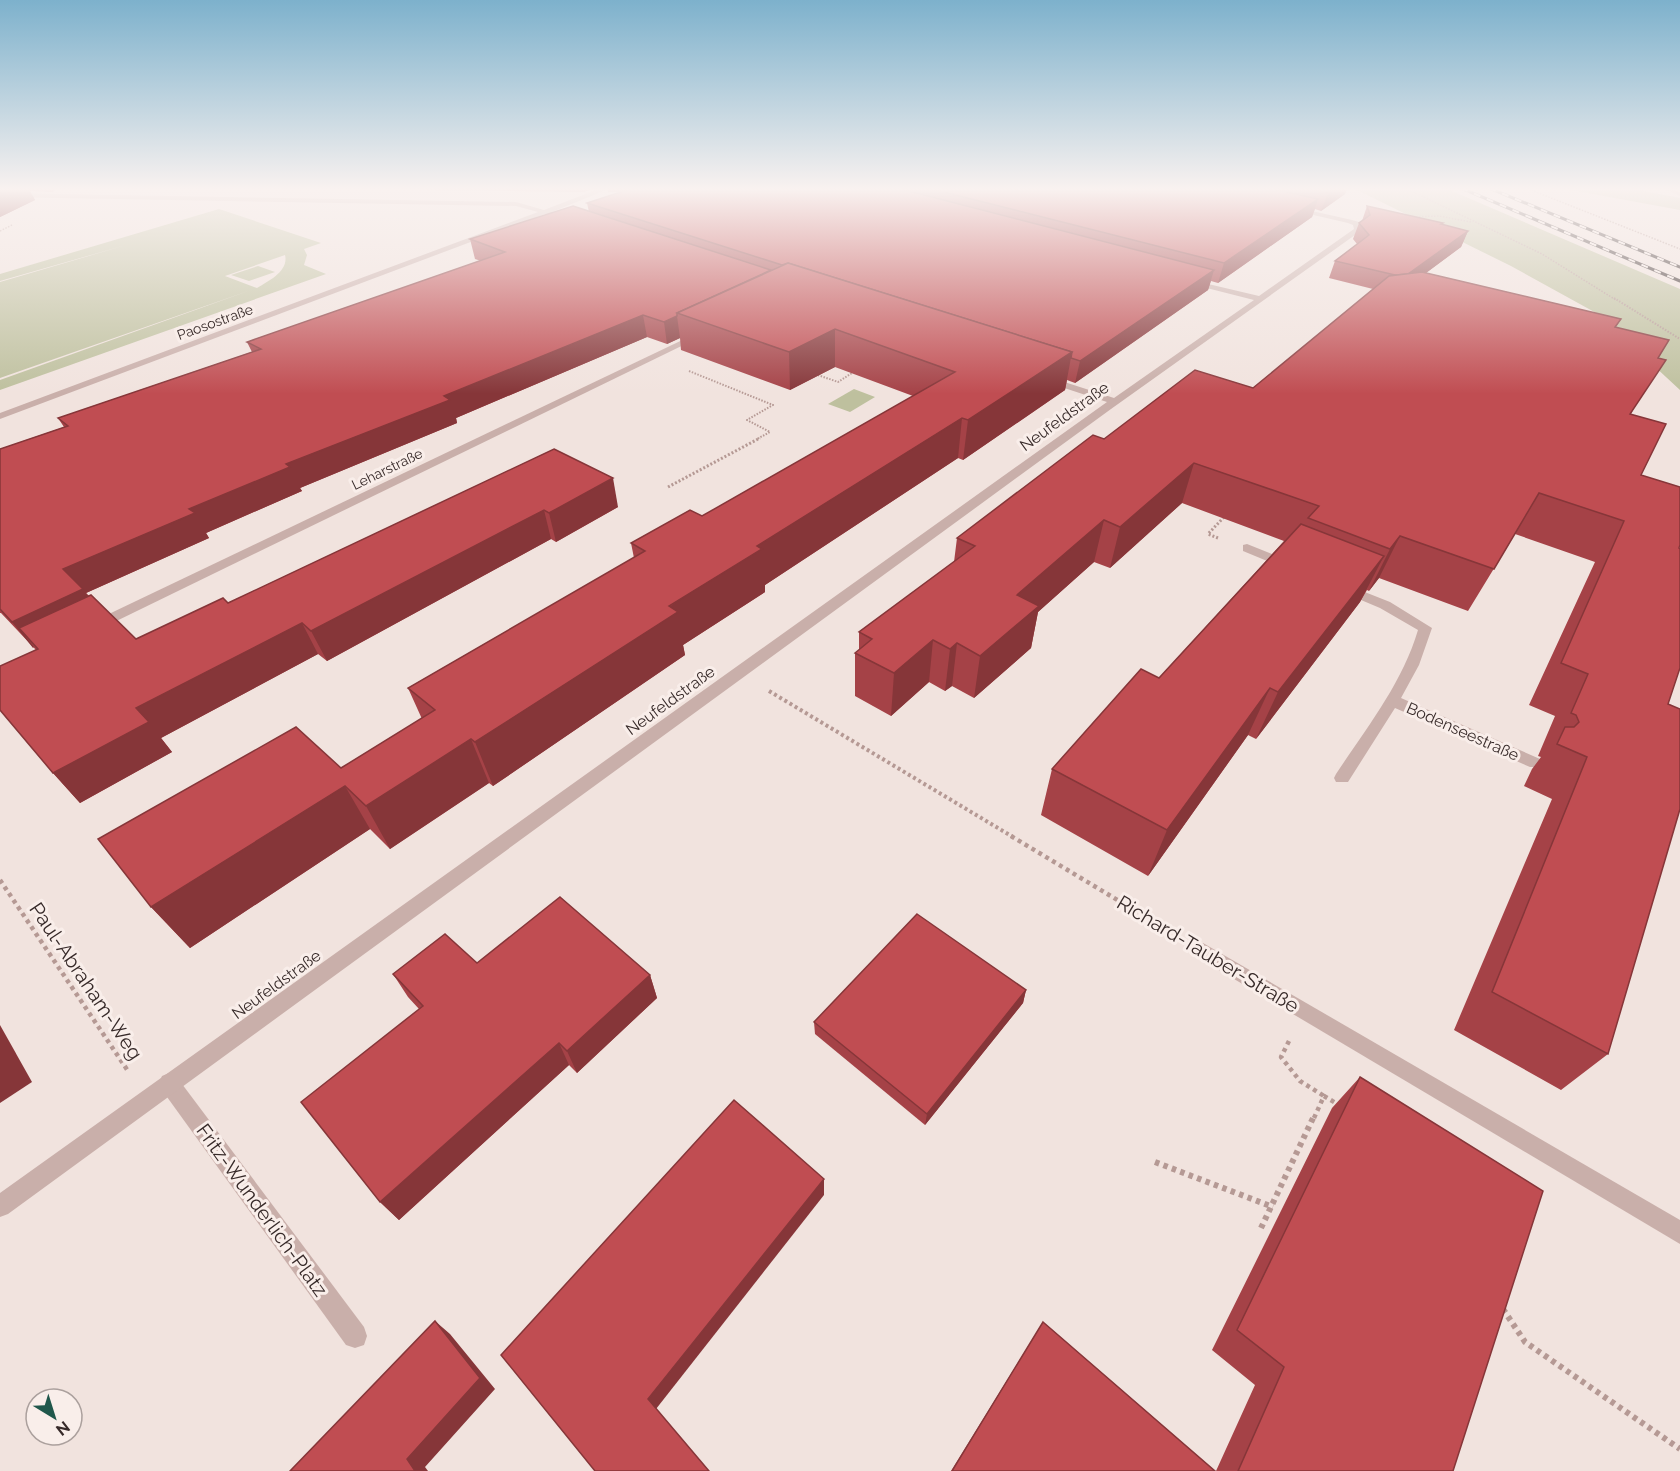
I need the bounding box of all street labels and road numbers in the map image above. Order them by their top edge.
street label: Paosostraße [175,301,255,343]
street label: Neufeldstraße [1016,378,1113,455]
street label: Leharstraße [349,445,425,493]
street label: Neufeldstraße [622,662,719,739]
street label: Bodenseestraße [1404,698,1522,765]
street label: Richard-Tauber-Straße [1113,890,1304,1018]
street label: Paul-Abraham-Weg [24,898,148,1064]
street label: Neufeldstraße [228,946,325,1023]
street label: Fritz-Wunderlich-Platz [191,1119,333,1301]

